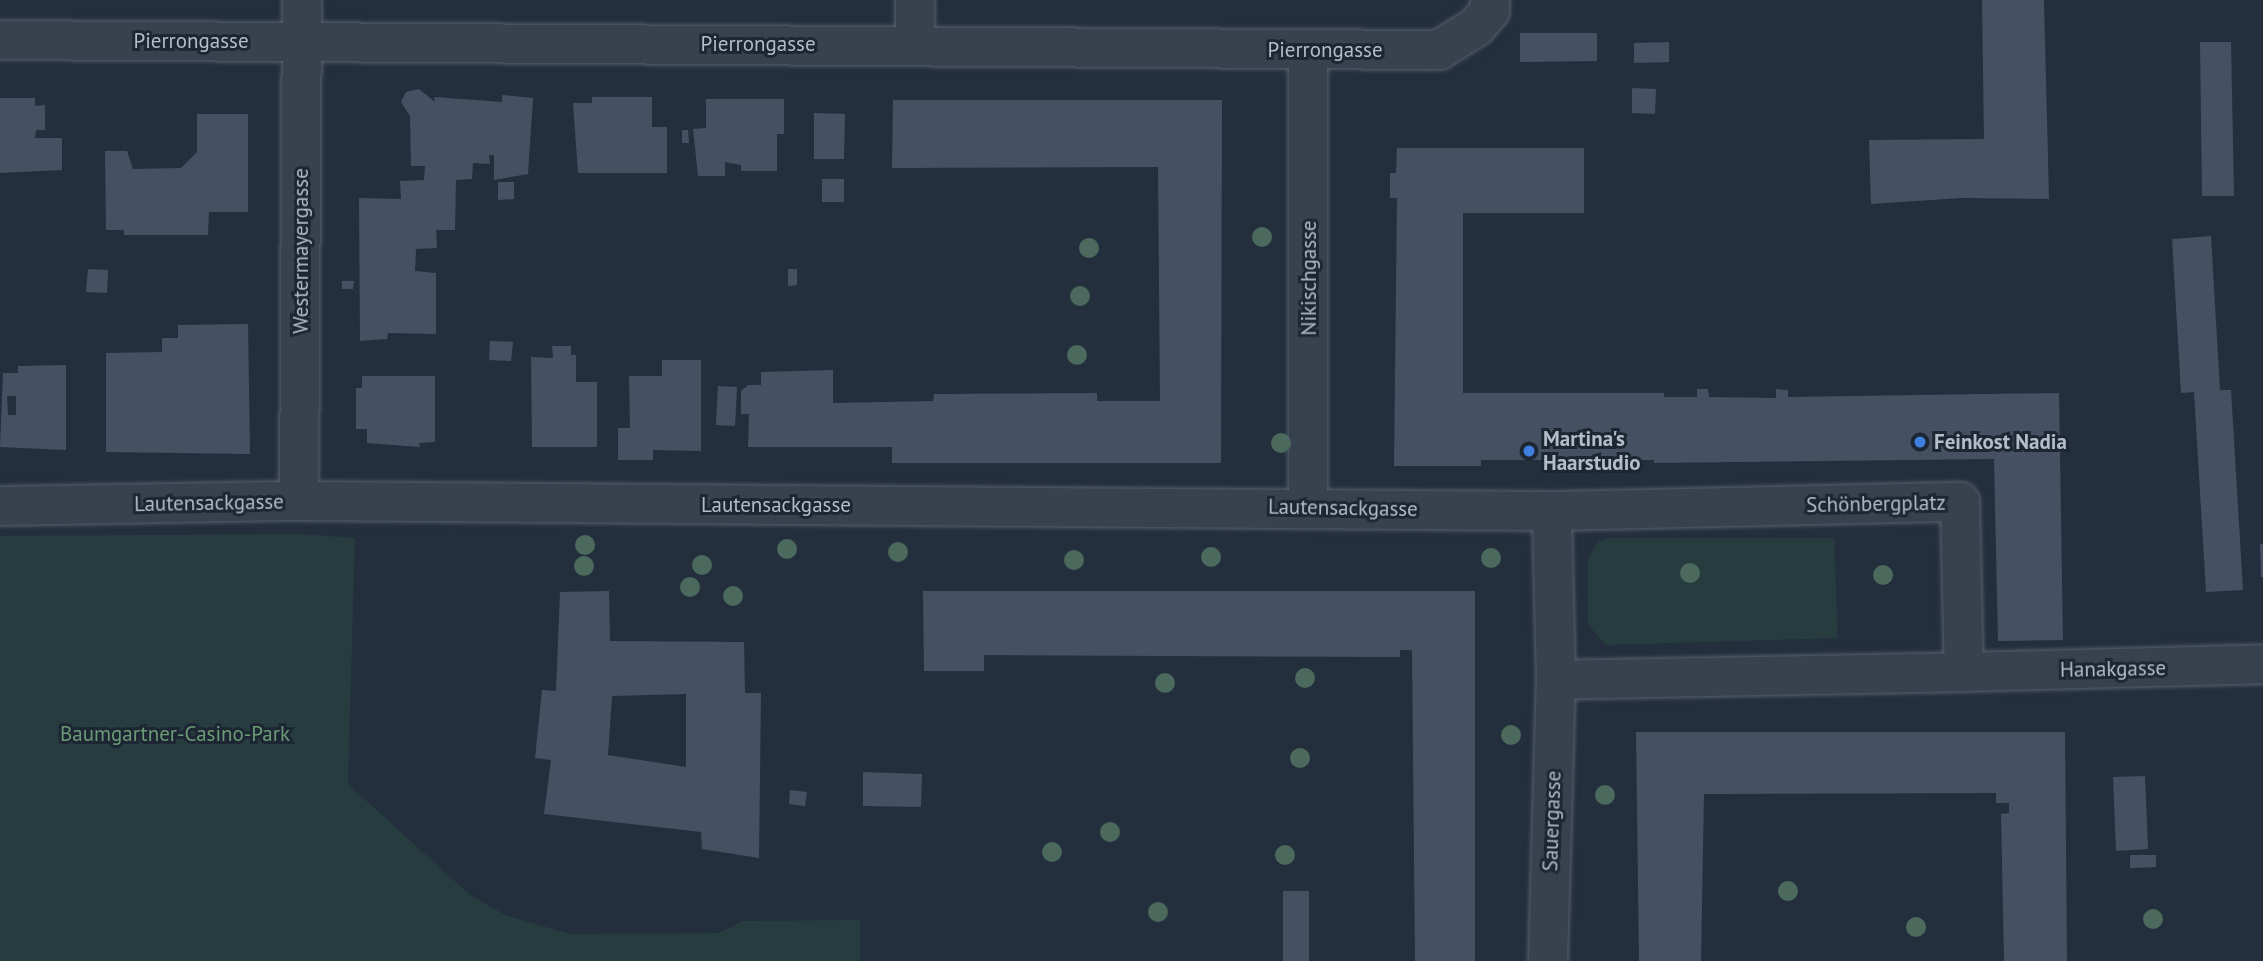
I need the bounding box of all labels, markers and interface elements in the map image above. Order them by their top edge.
street label: Pierrongasse [133,28,249,54]
street label: Pierrongasse [700,31,816,57]
street label: Pierrongasse [1267,37,1383,63]
street label: Westermayergasse [288,168,314,334]
street label: Nikischgasse [1296,220,1322,336]
place label: Martina's Haarstudio [1543,426,1641,476]
place label: Feinkost Nadia [1934,429,2067,455]
marker: Feinkost Nadia [1912,434,1928,450]
marker: Martina's Haarstudio [1521,443,1537,459]
street label: Lautensackgasse [134,489,284,517]
street label: Schönbergplatz [1806,490,1946,518]
street label: Lautensackgasse [701,492,851,518]
street label: Lautensackgasse [1268,494,1418,522]
street label: Hanakgasse [2060,655,2166,683]
park label: Baumgartner-Casino-Park [60,721,290,747]
street label: Sauergasse [1538,770,1566,872]

